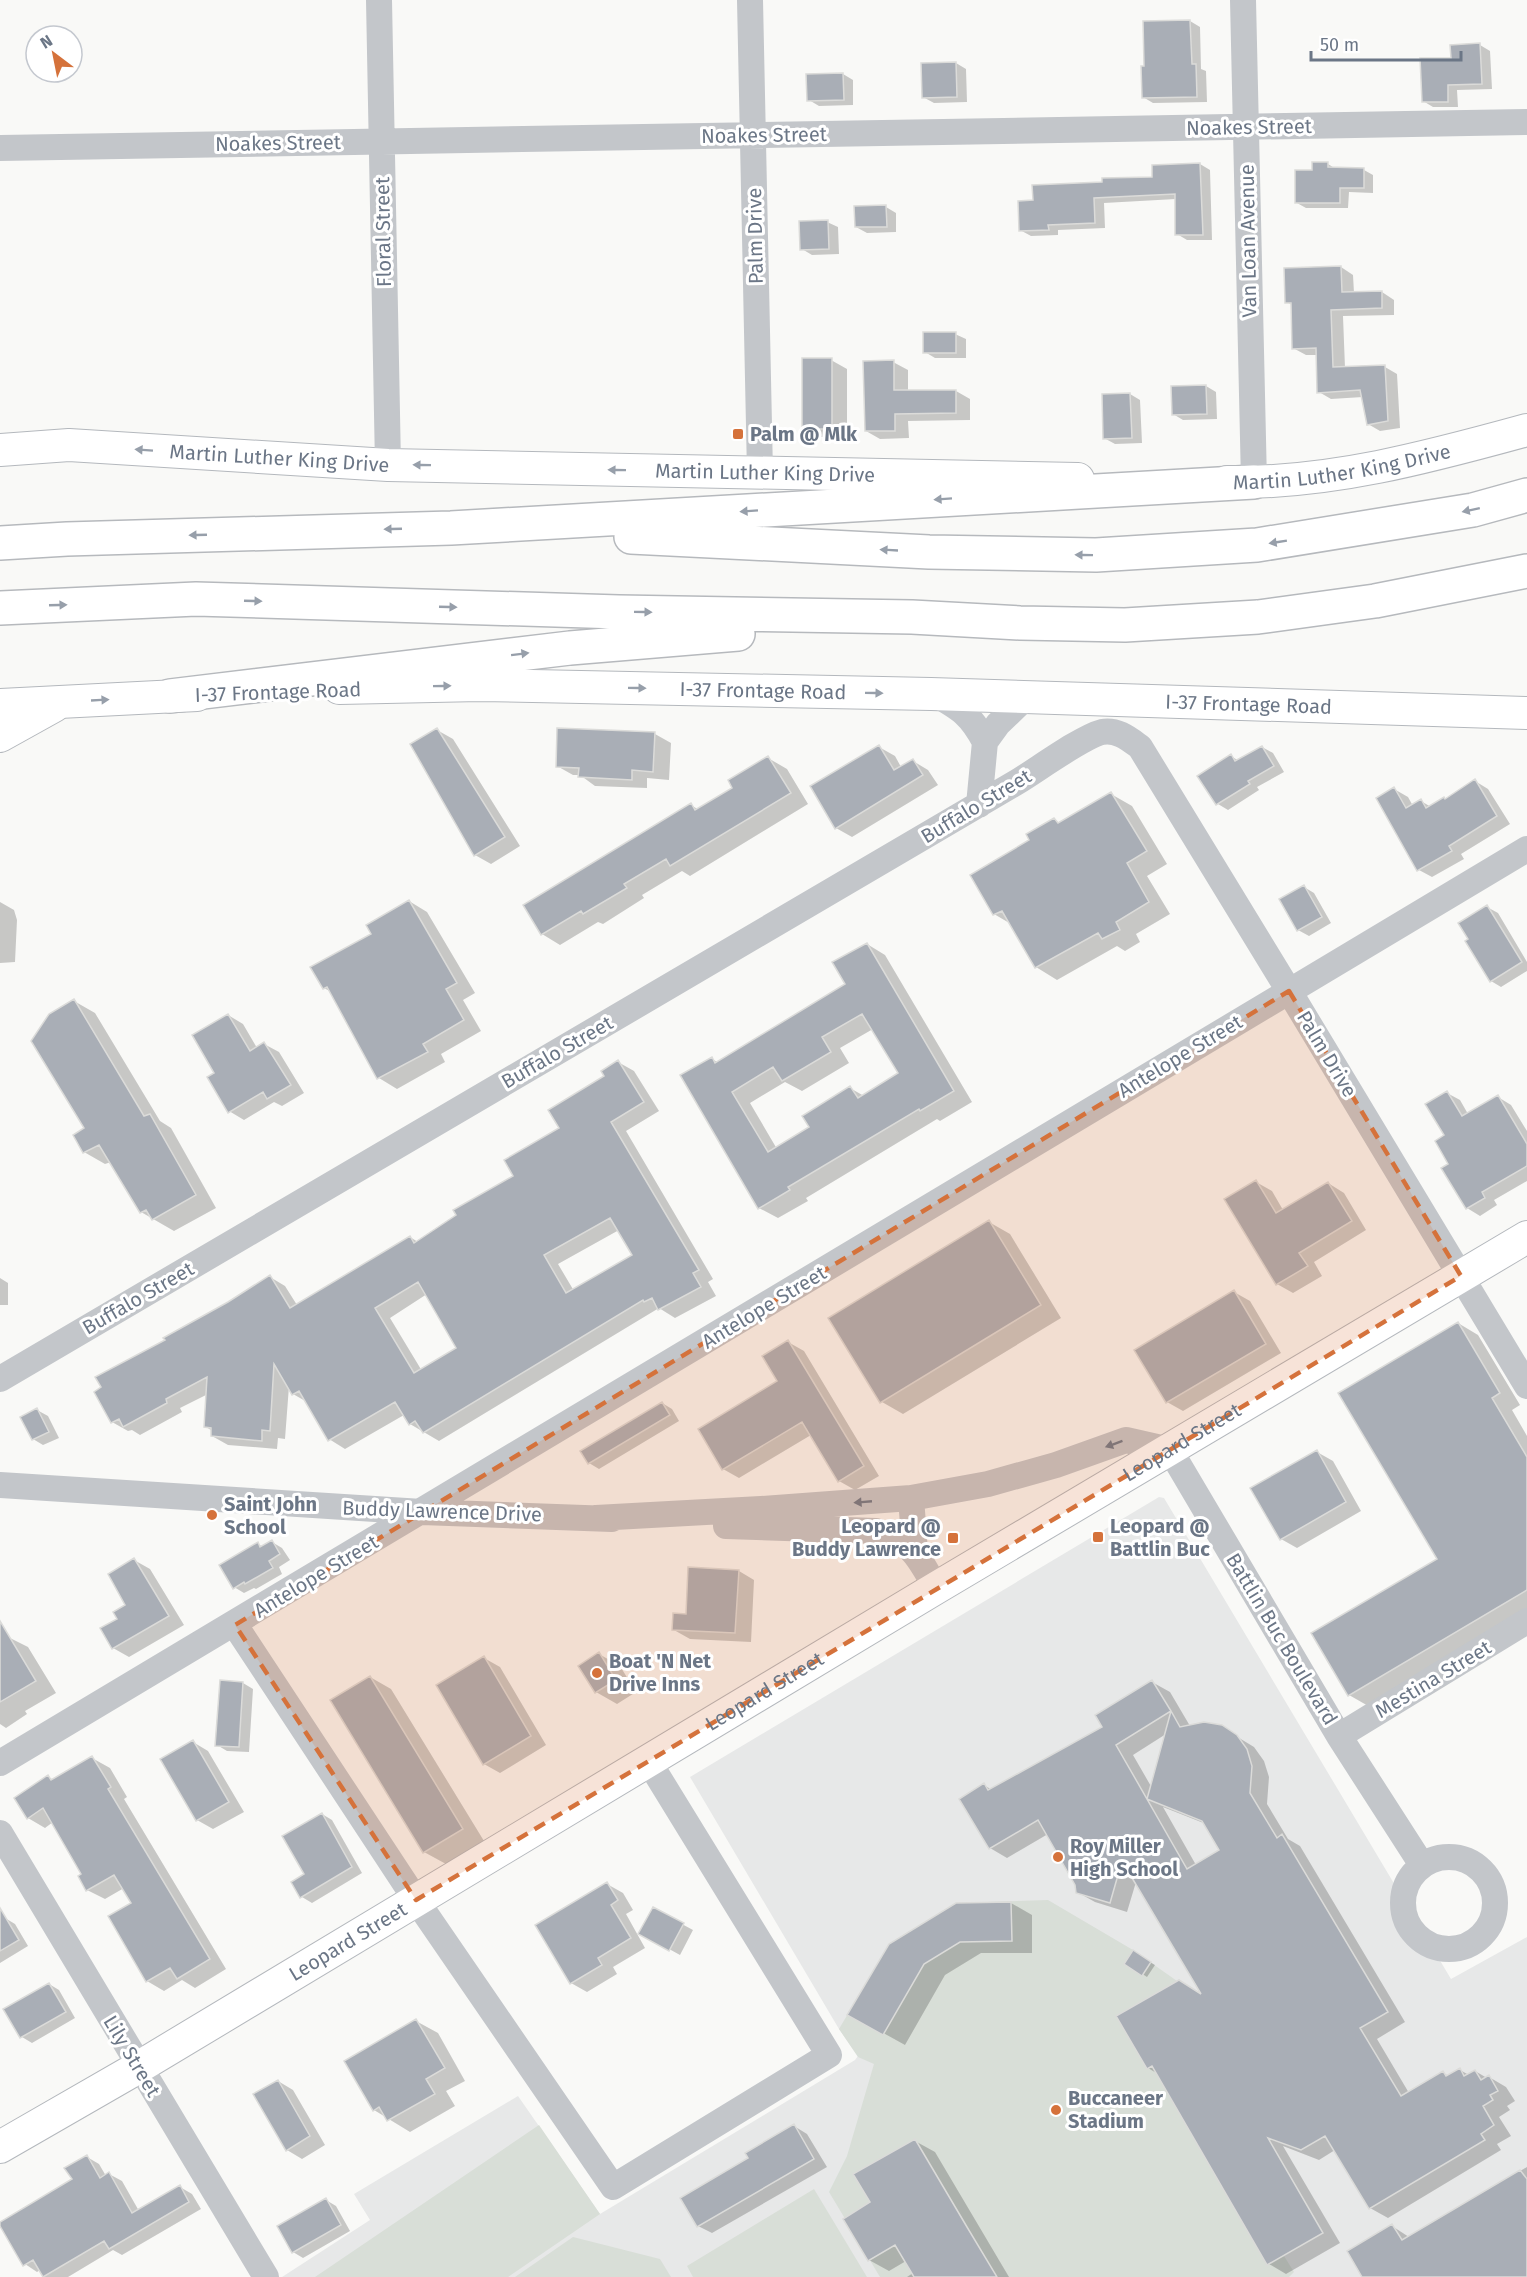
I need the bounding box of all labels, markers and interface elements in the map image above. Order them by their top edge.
north arrow [24,24,84,84]
scale bar [1311,24,1461,62]
text: N [37,31,56,53]
text: 50 m [1320,34,1359,56]
street label: Noakes Street [1186,114,1313,140]
street label: Noakes Street [701,122,828,148]
street label: Noakes Street [215,130,342,156]
street label: Van Loan Avenue [1235,164,1261,318]
street label: Floral Street [370,176,396,287]
street label: Palm Drive [742,188,768,284]
place label: Palm @ Mlk [750,422,858,446]
marker: Palm @ Mlk [731,427,745,441]
street label: Martin Luther King Drive [169,439,390,477]
street label: Martin Luther King Drive [1233,439,1453,494]
one-way arrow [134,445,153,454]
street label: Martin Luther King Drive [655,458,875,487]
one-way arrow [413,461,432,470]
one-way arrow [608,465,627,474]
one-way arrow [934,495,953,504]
one-way arrow [1461,506,1480,516]
one-way arrow [739,507,758,516]
one-way arrow [383,525,402,534]
one-way arrow [188,530,207,540]
one-way arrow [1269,537,1288,546]
one-way arrow [879,545,898,554]
one-way arrow [1074,550,1093,559]
one-way arrow [244,596,263,606]
one-way arrow [49,601,68,610]
one-way arrow [439,602,458,612]
one-way arrow [634,608,653,617]
one-way arrow [511,649,530,658]
street label: I-37 Frontage Road [194,677,362,707]
street label: I-37 Frontage Road [679,677,847,704]
one-way arrow [433,681,452,691]
one-way arrow [628,683,647,693]
one-way arrow [864,688,883,698]
street label: I-37 Frontage Road [1165,689,1332,719]
one-way arrow [91,695,110,704]
street label: Buffalo Street [916,763,1036,848]
street label: Palm Drive [1292,1007,1362,1101]
street label: Antelope Street [1113,1009,1247,1103]
street label: Buffalo Street [497,1010,618,1094]
street label: Buffalo Street [78,1256,199,1340]
street label: Antelope Street [697,1260,831,1354]
street label: Leopard Street [1118,1397,1246,1486]
one-way arrow [1105,1440,1123,1450]
place label: Saint John School [224,1492,317,1539]
street label: Buddy Lawrence Drive [342,1496,542,1526]
one-way arrow [854,1497,873,1507]
marker: Saint John School [205,1508,219,1522]
place label: Leopard @ Buddy Lawrence [792,1514,941,1561]
place label: Leopard @ Battlin Buc [1110,1514,1210,1561]
street label: Antelope Street [249,1529,383,1623]
marker: Leopard @ Battlin Buc [1091,1530,1105,1544]
marker: Leopard @ Buddy Lawrence [946,1531,960,1545]
street label: Battlin Buc Boulevard [1221,1549,1343,1729]
street label: Mestina Street [1371,1635,1496,1723]
street label: Leopard Street [701,1646,828,1736]
place label: Boat 'N Net Drive Inns [609,1649,711,1696]
marker: Boat 'N Net Drive Inns [590,1666,604,1680]
place label: Roy Miller High School [1070,1834,1178,1881]
marker: Roy Miller High School [1051,1850,1065,1864]
street label: Leopard Street [284,1896,412,1986]
street label: Lily Street [98,2011,166,2102]
place label: Buccaneer Stadium [1068,2086,1164,2133]
marker: Buccaneer Stadium [1049,2103,1063,2117]

